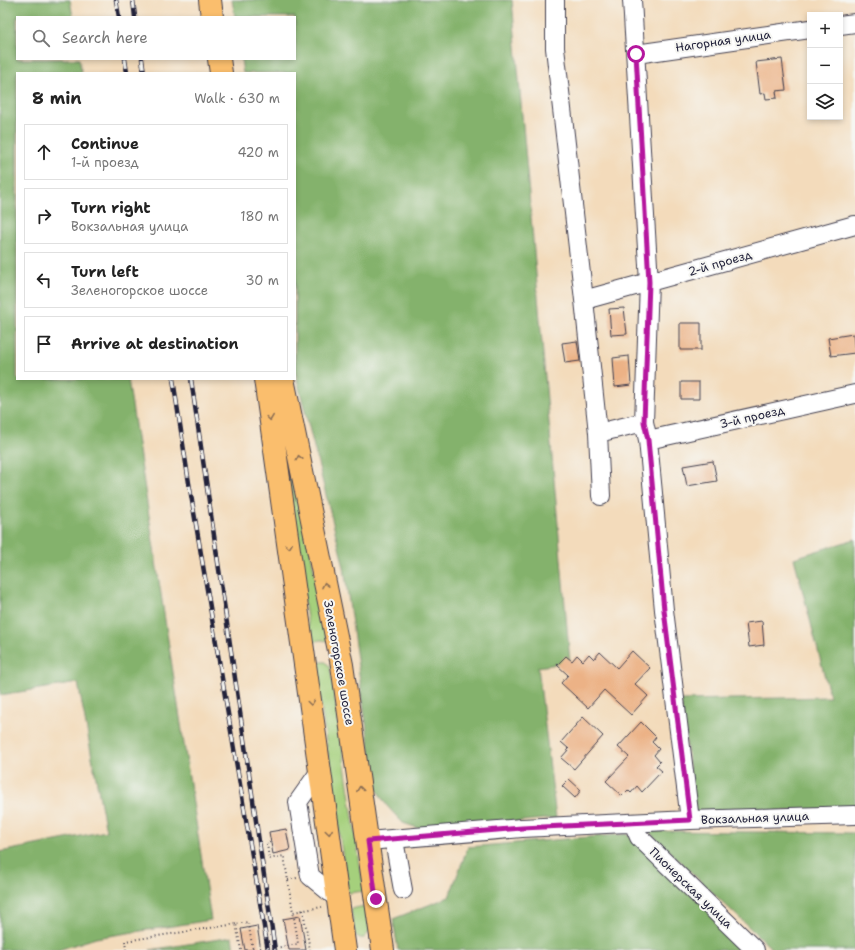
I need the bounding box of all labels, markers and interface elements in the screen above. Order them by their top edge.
map controls [807,12,843,120]
button: + [807,12,843,48]
search box [16,16,296,60]
street label: Нагорная улица [674,26,772,56]
icon: search [30,27,52,49]
text: Search here [62,28,148,48]
route start [627,45,645,63]
button: − [807,48,843,84]
button: layers [807,84,843,120]
text: 8 min [32,87,82,109]
text: Walk · 630 m [194,90,280,107]
text: Continue [71,134,139,154]
icon: ahead [33,141,55,163]
text: 420 m [237,144,279,161]
text: 1-й проезд [71,154,139,171]
text: Turn right [71,198,151,218]
icon: right [33,205,55,227]
text: 180 m [240,208,279,225]
text: Вокзальная улица [71,218,188,235]
street label: 2-й проезд [686,246,754,280]
text: Turn left [71,262,139,282]
icon: left [33,269,55,291]
text: 30 m [245,272,279,289]
text: Зеленогорское шоссе [71,282,208,299]
icon: arrive [33,333,55,355]
text: Arrive at destination [71,334,239,354]
street label: 3-й проезд [718,402,786,432]
one-way arrow [265,415,274,421]
one-way arrow [295,455,304,461]
one-way arrow [284,543,293,549]
one-way arrow [322,582,330,588]
street label: Зеленогорское шоссе [320,599,358,727]
one-way arrow [306,700,315,706]
one-way arrow [356,786,365,792]
street label: Вокзальная улица [701,808,810,828]
one-way arrow [324,828,333,835]
street label: Пионерская улица [646,844,736,932]
route end [367,890,385,908]

